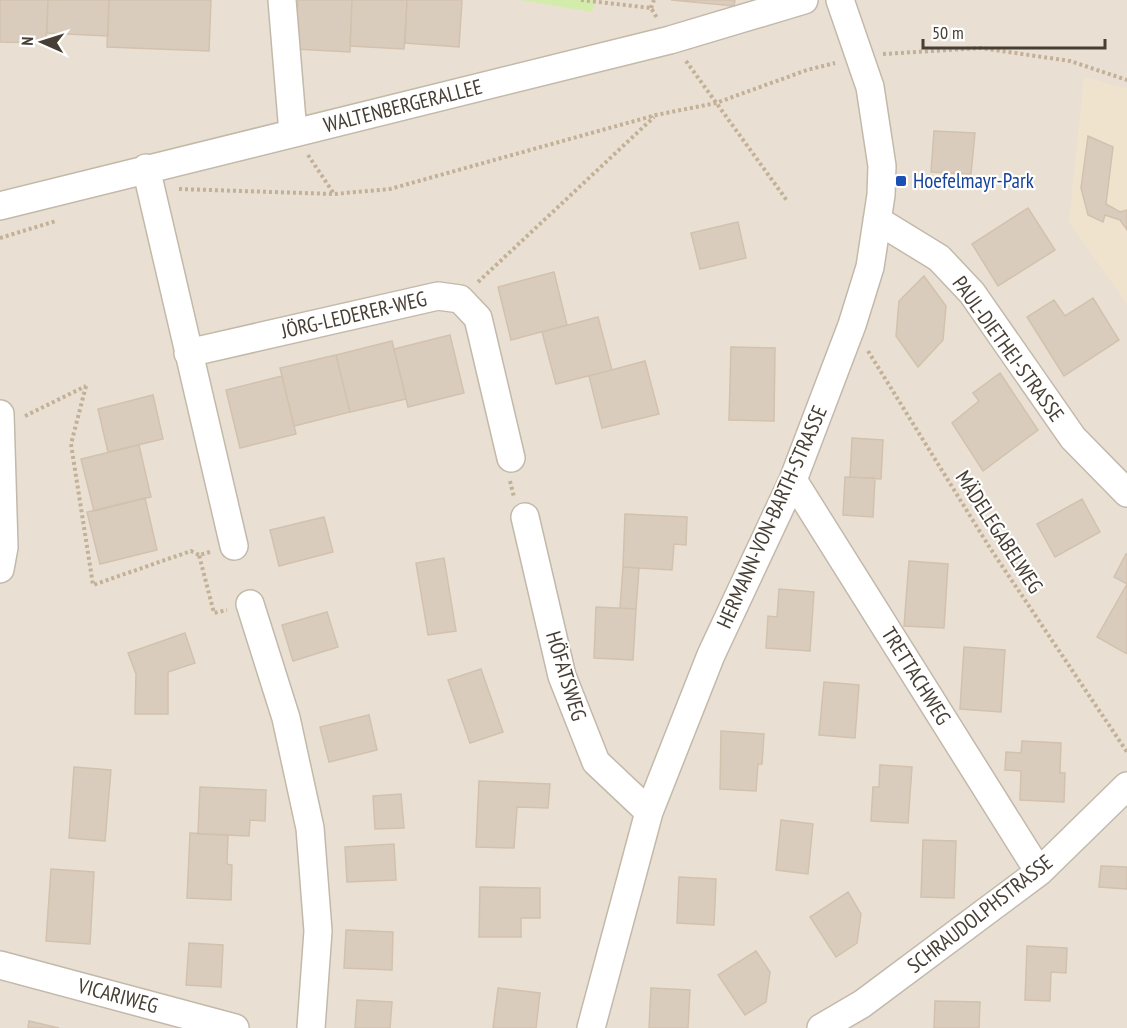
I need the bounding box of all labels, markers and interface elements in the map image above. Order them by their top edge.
north arrow [12,12,72,72]
scale bar [923,12,1104,50]
text: 50 m [932,21,964,44]
text: N [17,36,37,46]
street label: WALTENBERGERALLEE [321,73,485,138]
place label: Hoefelmayr-Park [913,167,1034,194]
marker: Hoefelmayr-Park [894,174,908,188]
street label: PAUL-DIETHEI-STRASSE [947,271,1070,427]
street label: JÖRG-LEDERER-WEG [278,285,429,345]
street label: HERMANN-VON-BARTH-STRASSE [710,401,833,632]
street label: MÄDELEGABELWEG [950,465,1049,598]
street label: TRETTACHWEG [876,622,957,730]
street label: HÖFATSWEG [540,628,593,724]
street label: SCHRAUDOLPHSTRASSE [902,848,1058,979]
street label: VICARIWEG [74,972,161,1019]

